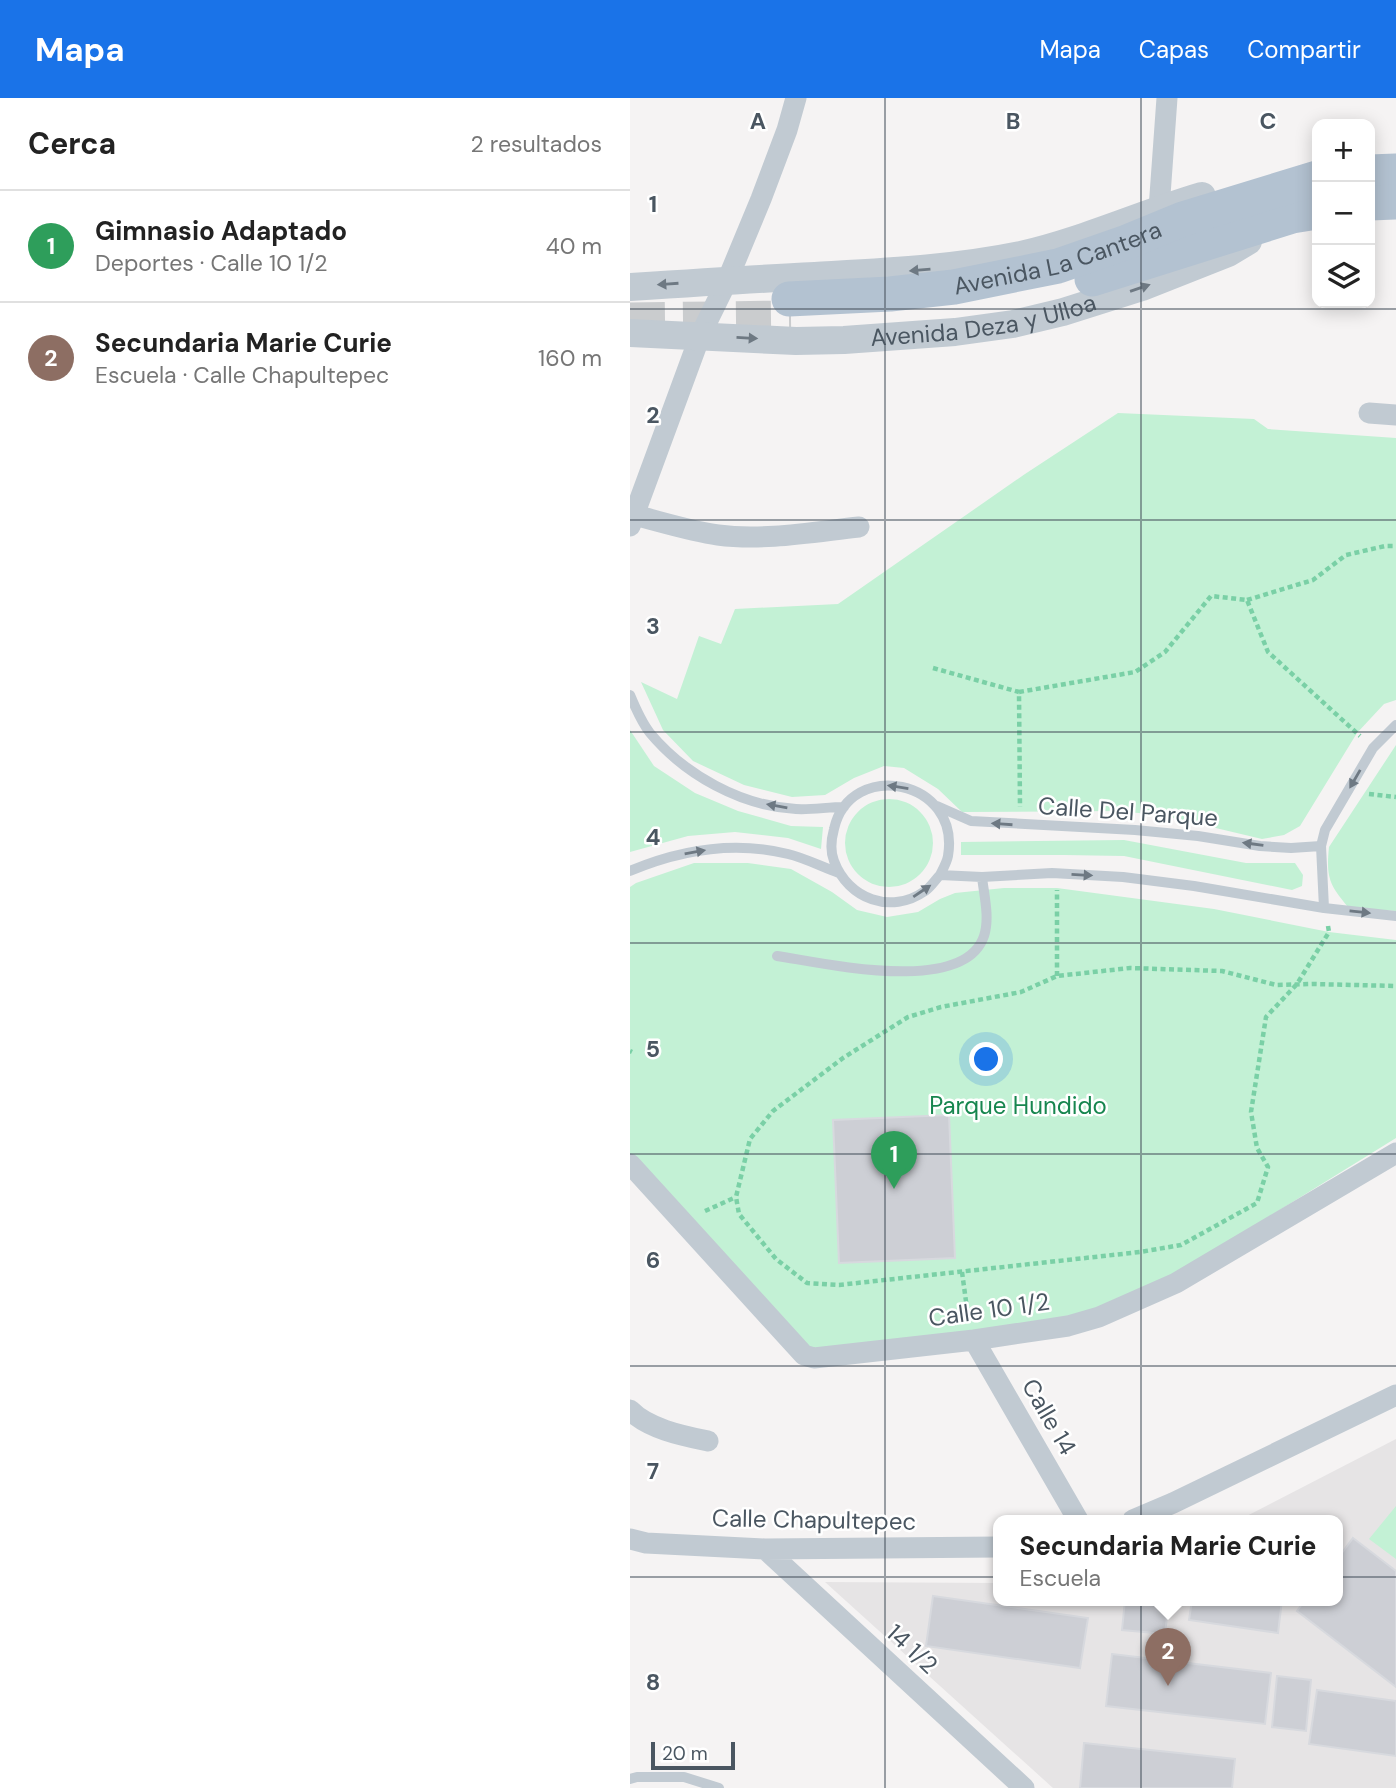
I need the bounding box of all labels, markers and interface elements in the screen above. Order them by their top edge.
text: Mapa [35,28,125,71]
text: Mapa [1039,34,1101,65]
text: Capas [1139,34,1209,65]
text: Compartir [1247,34,1361,65]
text: A [750,106,766,136]
text: B [1006,106,1020,136]
text: C [1260,106,1276,136]
map controls [1312,119,1375,308]
button: + [1312,119,1375,182]
text: Cerca [28,124,116,163]
text: 2 resultados [471,129,602,159]
button: − [1312,182,1375,245]
text: 1 [649,189,657,219]
text: Gimnasio Adaptado [95,214,347,248]
street label: Avenida La Cantera [951,214,1166,302]
text: 1 [47,231,55,261]
text: 40 m [546,231,602,261]
button: layers [1312,245,1375,308]
text: Deportes · Calle 10 1/2 [95,248,327,278]
one-way arrow [909,265,931,276]
one-way arrow [657,279,679,290]
one-way arrow [1130,282,1151,293]
street label: Avenida Deza y Ulloa [869,287,1100,353]
text: Secundaria Marie Curie [95,326,392,360]
one-way arrow [736,333,758,344]
text: 2 [44,343,58,373]
text: 160 m [538,343,602,373]
text: Escuela · Calle Chapultepec [95,360,389,390]
text: 2 [646,400,660,430]
text: 3 [646,611,660,641]
one-way arrow [1348,769,1361,788]
one-way arrow [887,782,909,793]
street label: Calle Del Parque [1037,790,1219,833]
one-way arrow [765,800,787,811]
one-way arrow [991,818,1013,829]
text: 4 [646,822,661,852]
one-way arrow [1242,839,1264,850]
one-way arrow [684,846,706,857]
one-way arrow [1071,869,1093,880]
one-way arrow [912,885,932,898]
one-way arrow [1349,907,1371,918]
text: 5 [646,1034,660,1064]
your location [969,1042,1003,1076]
park label: Parque Hundido [929,1090,1107,1121]
pin: 1 [871,1131,917,1189]
text: 6 [646,1245,660,1275]
street label: Calle 10 1/2 [926,1286,1051,1333]
street label: Calle 14 [1015,1373,1084,1460]
text: 7 [647,1456,659,1486]
street label: Calle Chapultepec [712,1502,916,1537]
popup [993,1515,1343,1606]
text: Secundaria Marie Curie [1020,1529,1316,1563]
text: Escuela [1020,1563,1101,1593]
street label: 14 1/2 [880,1617,945,1680]
pin: 2 [1145,1628,1191,1686]
text: 8 [646,1667,660,1697]
scale bar [651,1739,735,1771]
text: 20 m [662,1741,708,1766]

